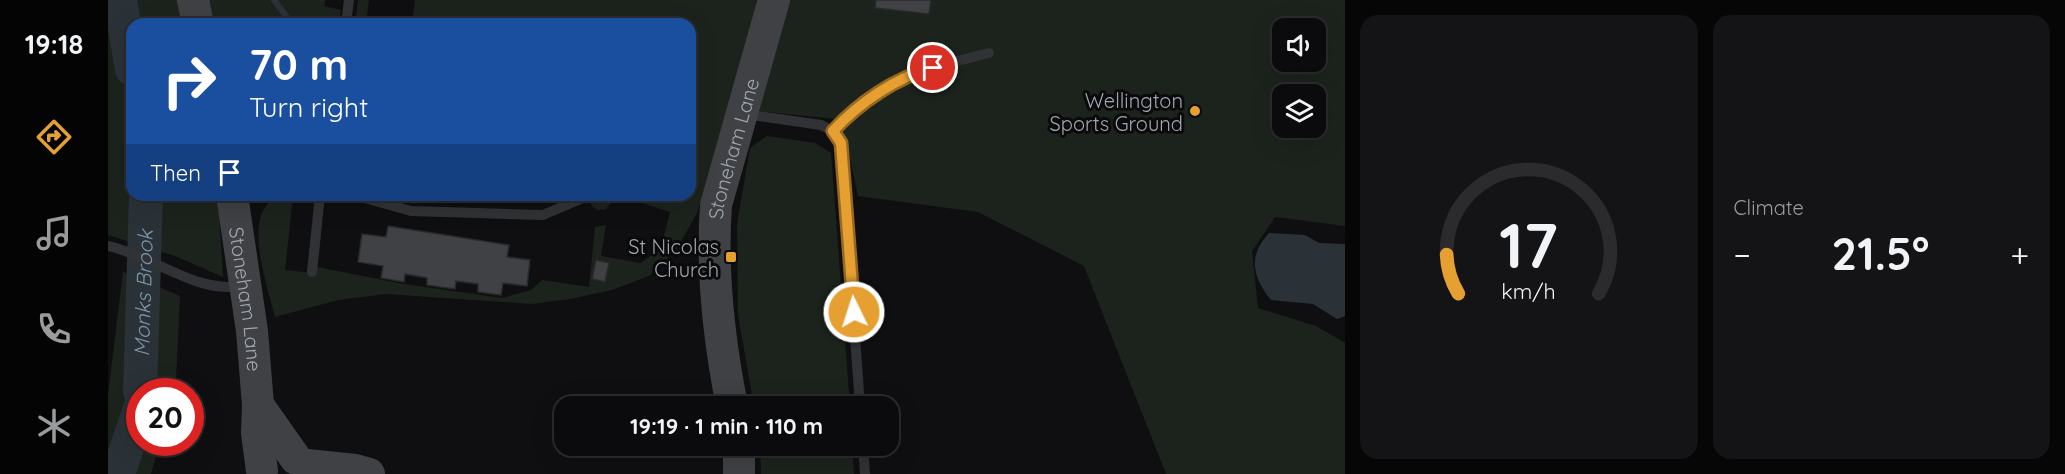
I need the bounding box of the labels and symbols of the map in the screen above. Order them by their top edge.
pin [907,42,958,93]
street label: Stoneham Lane [703,75,764,220]
place label: Wellington Sports Ground [1050,88,1183,136]
marker: Wellington Sports Ground [1188,104,1202,118]
street label: Stoneham Lane [224,225,268,372]
water label: Monks Brook [128,228,158,357]
place label: St Nicolas Church [628,234,719,282]
marker: St Nicolas Church [724,250,738,264]
position arrow [822,280,886,344]
speed limit sign: 20 [126,378,204,456]

